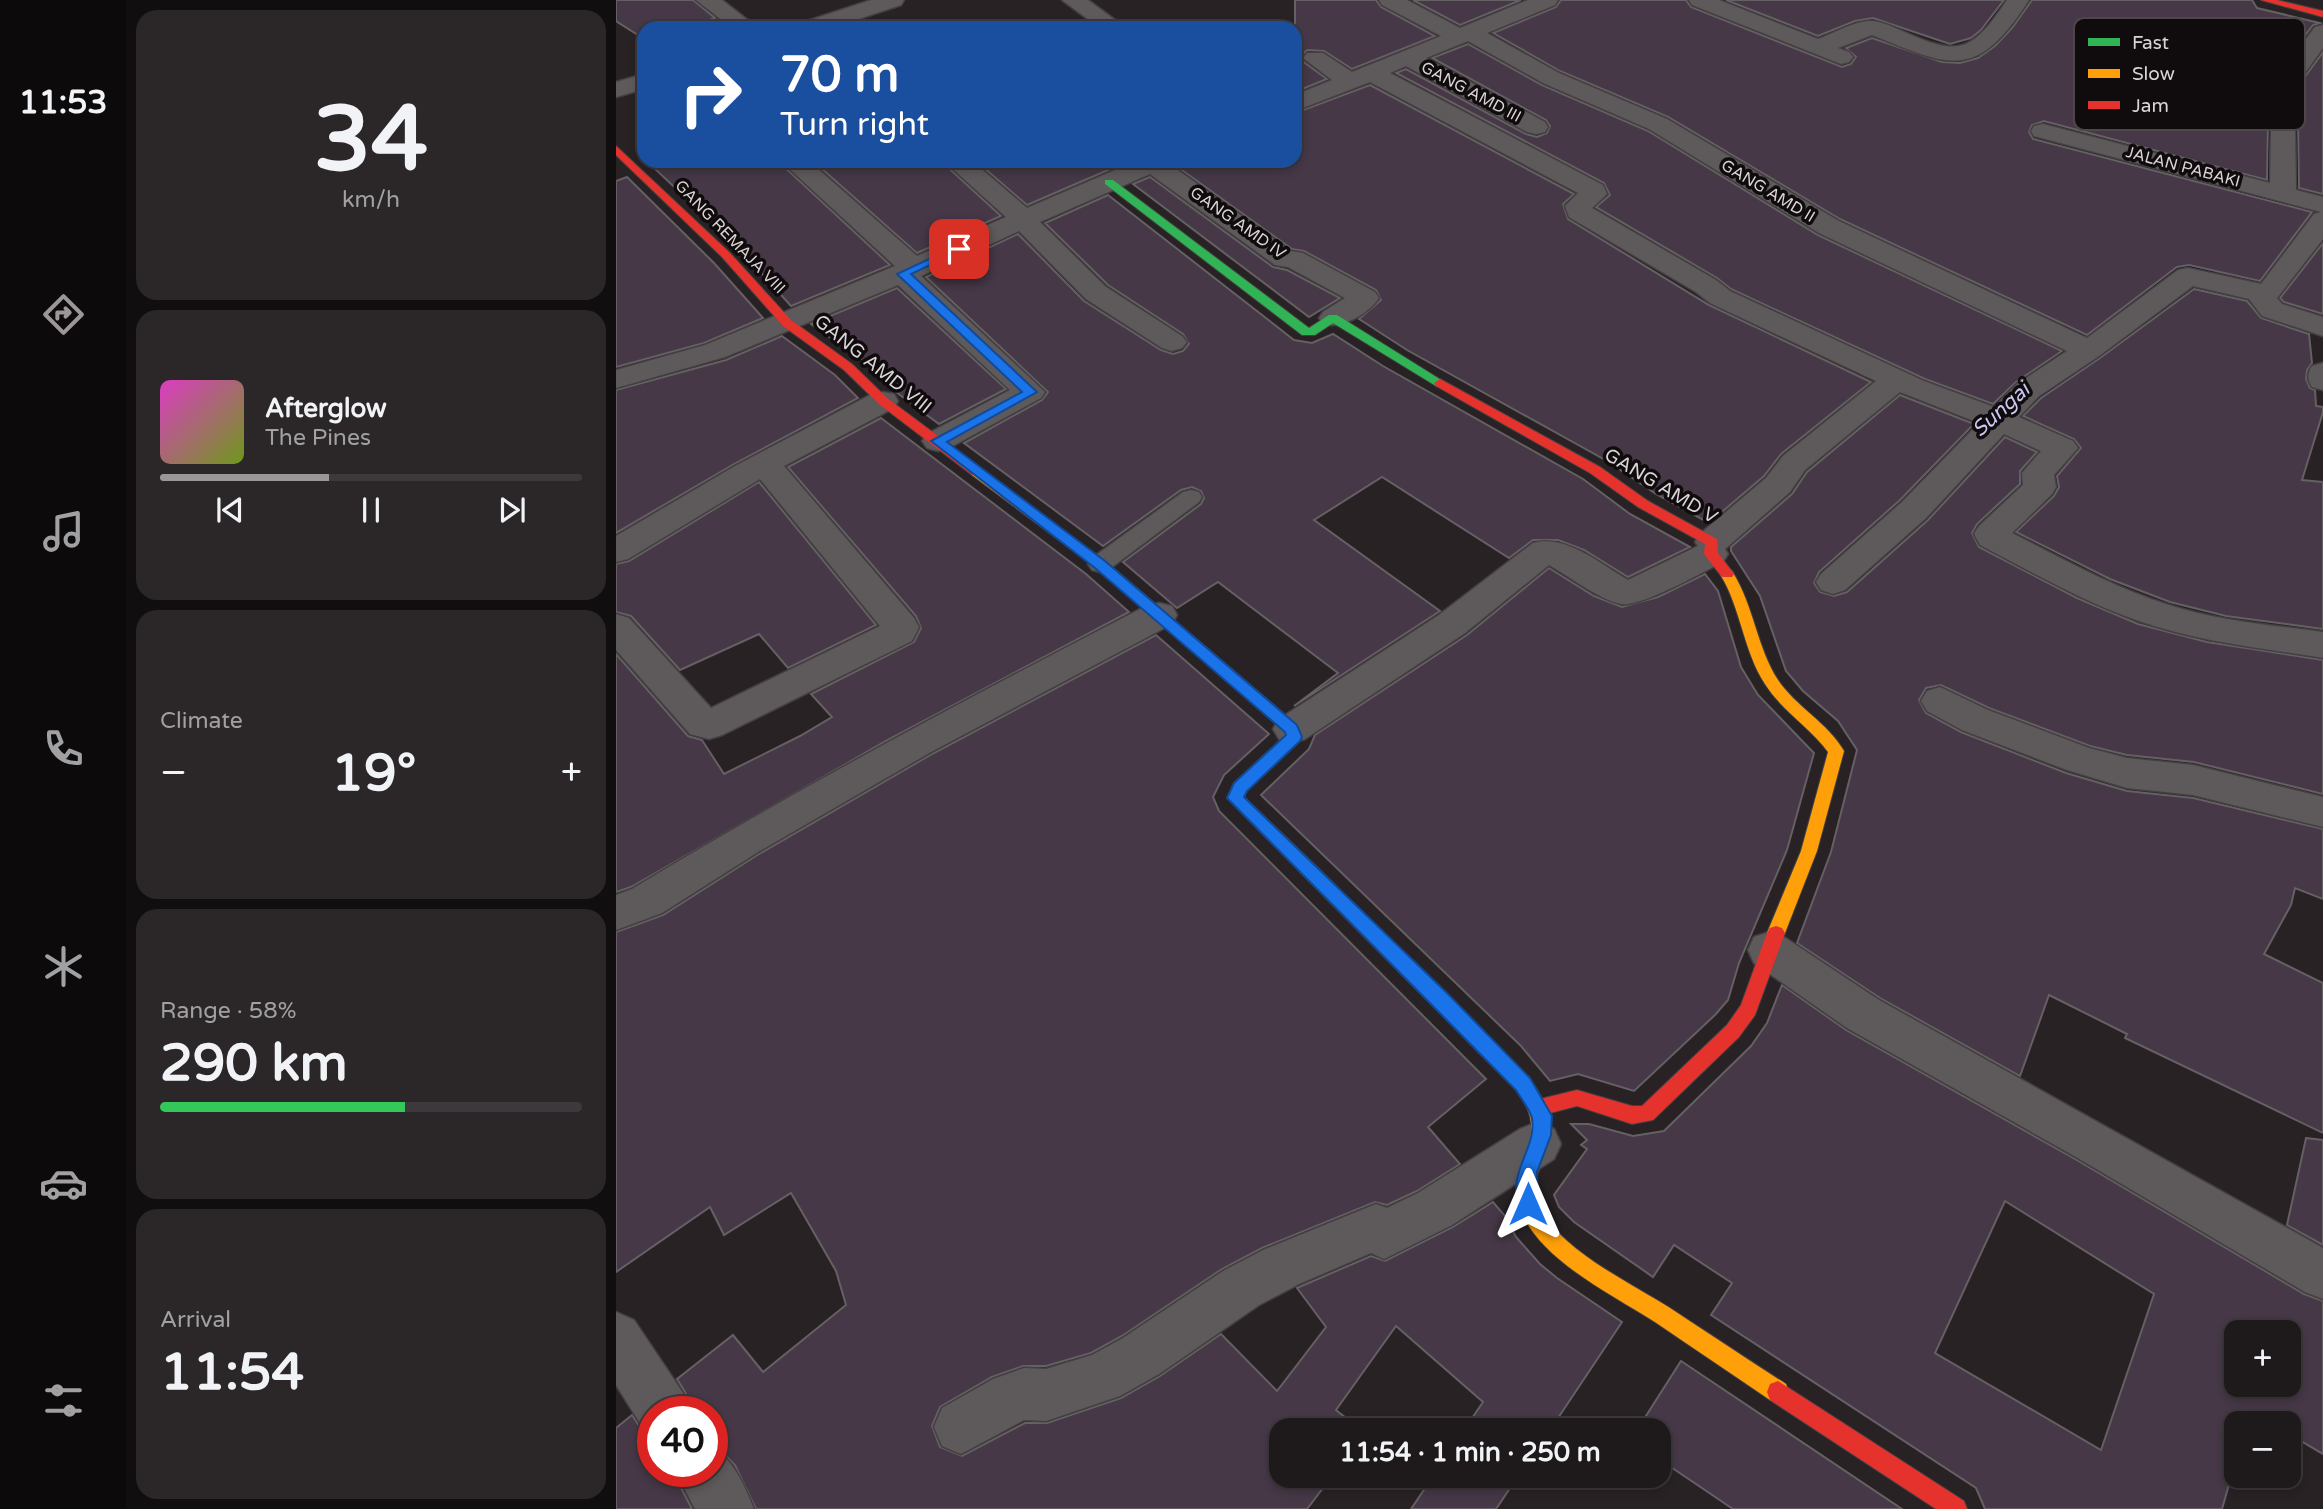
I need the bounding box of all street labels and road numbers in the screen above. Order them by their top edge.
street label: GANG AMD III [1418,57,1524,127]
street label: JALAN PABAKI [2124,142,2242,192]
street label: GANG AMD II [1717,155,1819,227]
street label: GANG REMAJA VIII [671,176,789,298]
street label: GANG AMD IV [1186,183,1290,263]
street label: GANG AMD VIII [810,310,936,418]
street label: GANG AMD V [1600,444,1722,528]

